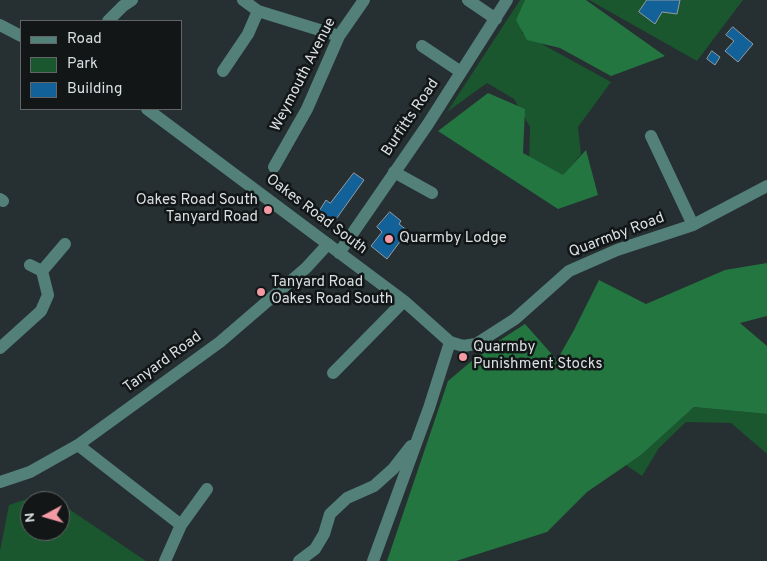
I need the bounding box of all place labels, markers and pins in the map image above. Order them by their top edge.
place label: Oakes Road South Tanyard Road [136,192,258,227]
marker: Oakes Road South Tanyard Road [262,204,274,216]
place label: Quarmby Lodge [399,230,507,248]
marker: Quarmby Lodge [383,233,395,245]
place label: Tanyard Road Oakes Road South [271,274,393,309]
marker: Tanyard Road Oakes Road South [255,286,267,298]
place label: Quarmby Punishment Stocks [473,339,602,374]
marker: Quarmby Punishment Stocks [457,351,469,363]

